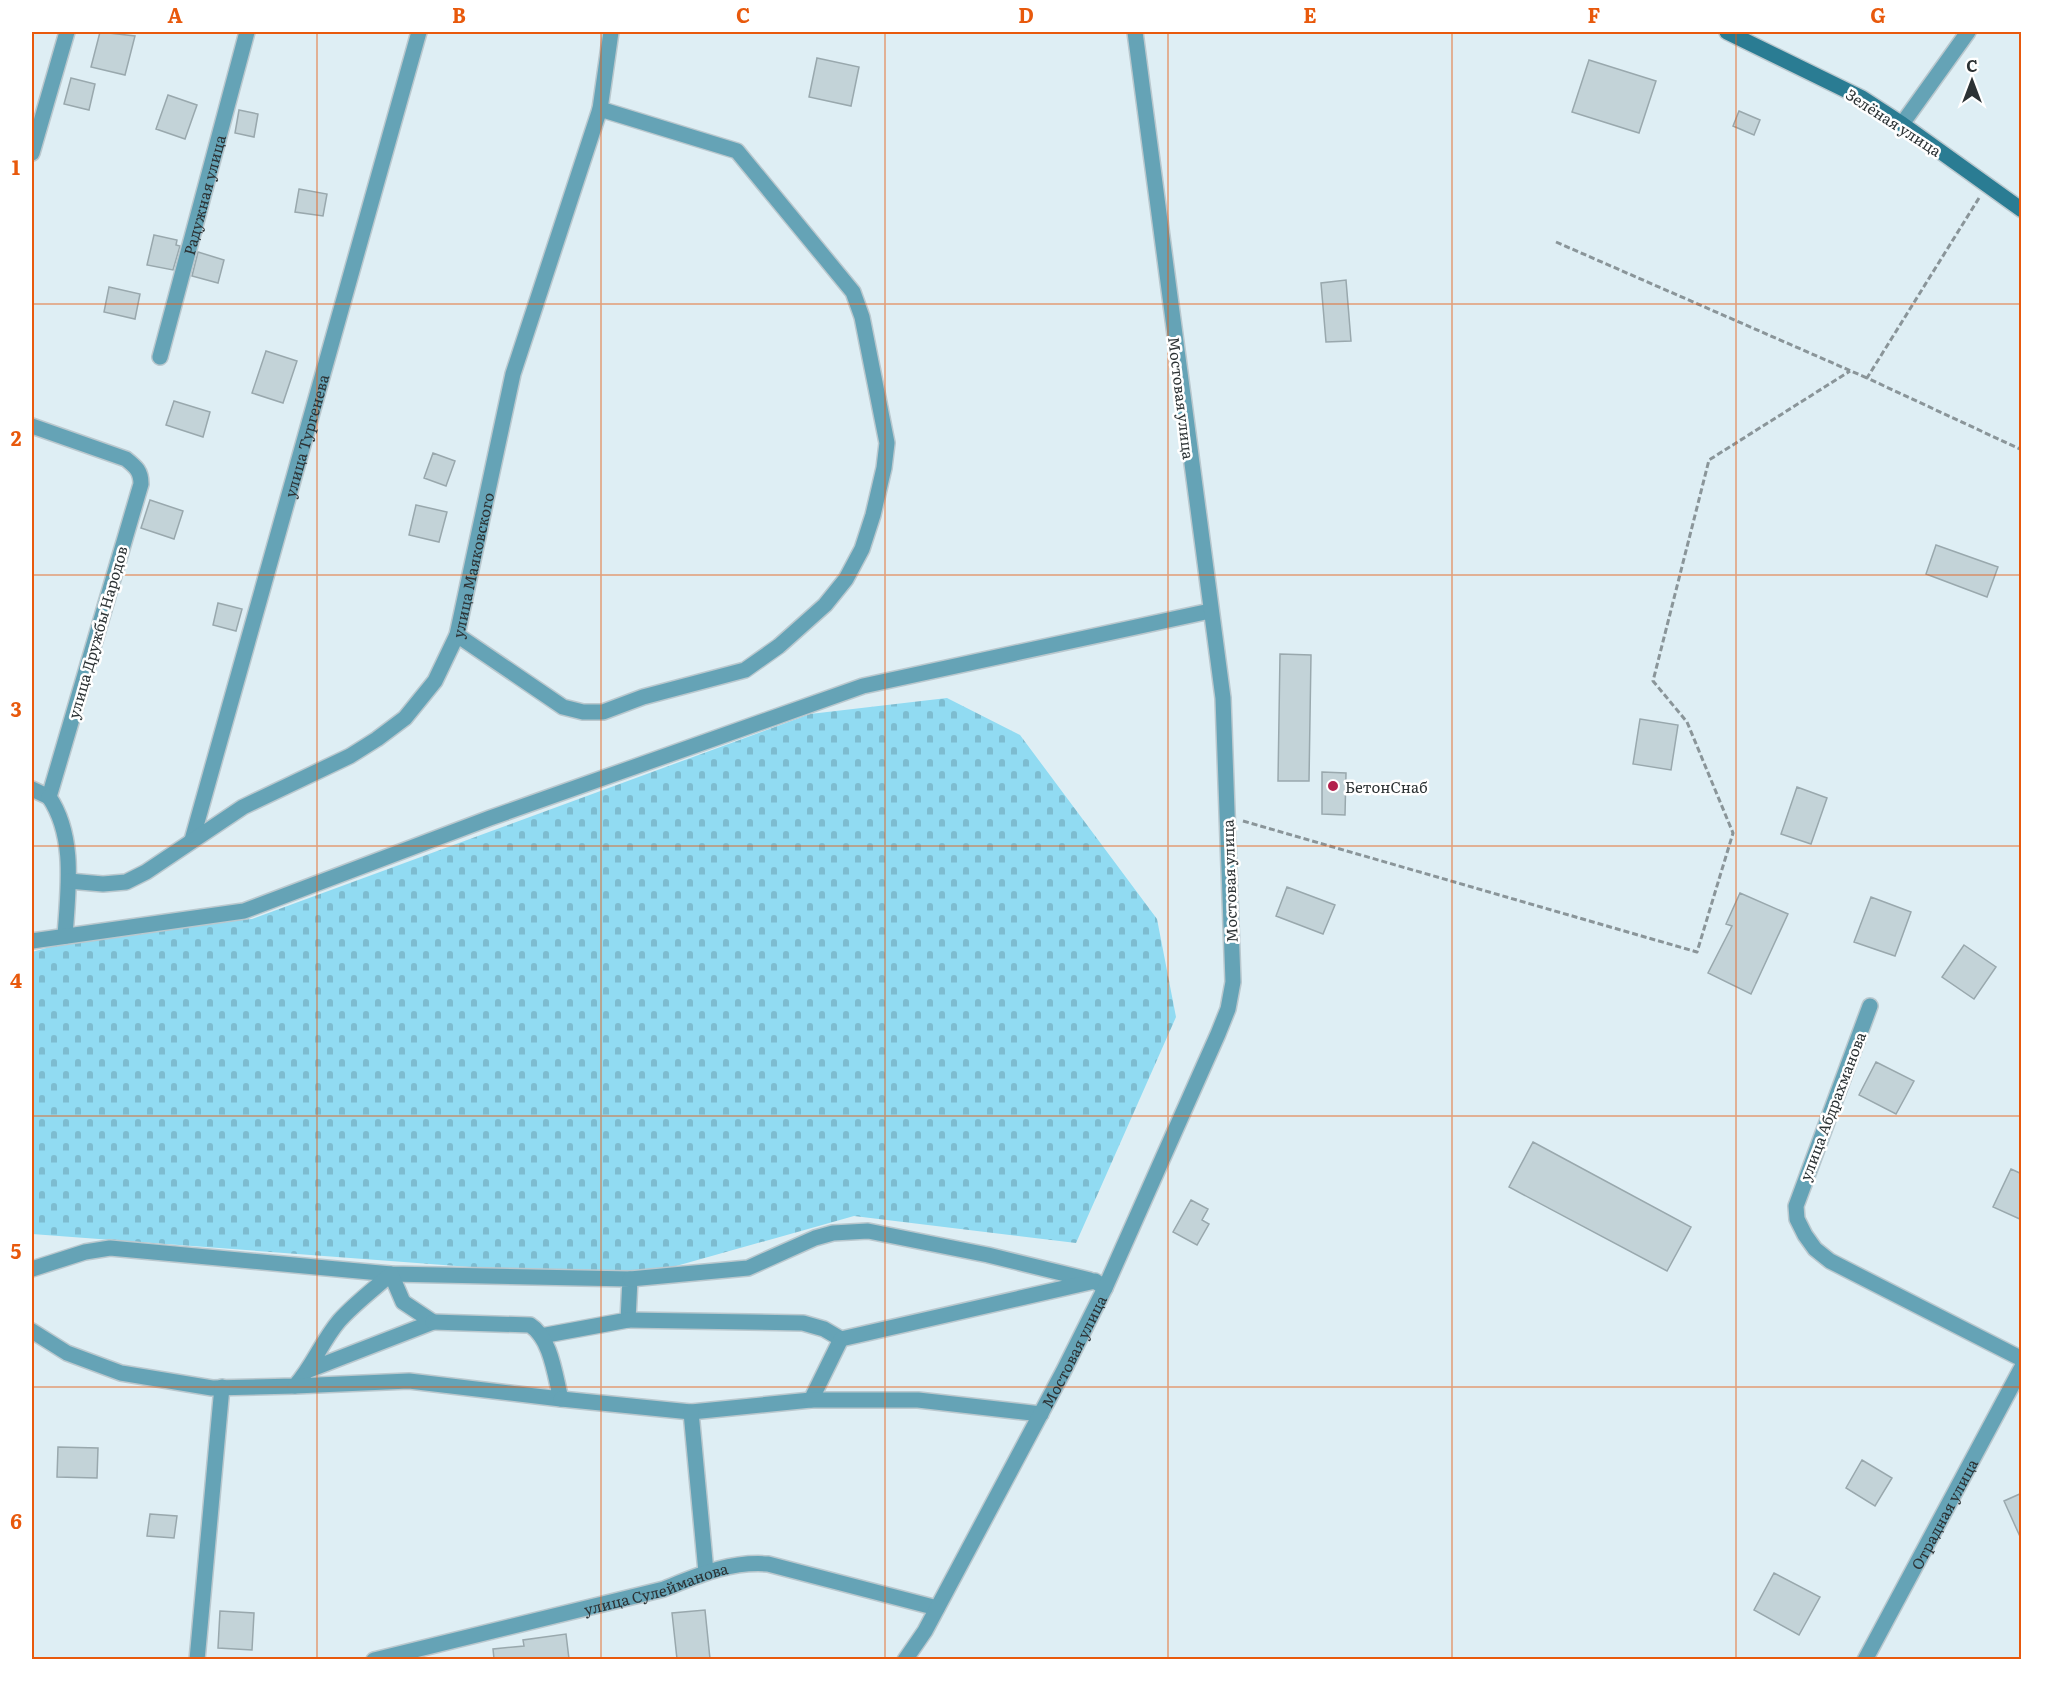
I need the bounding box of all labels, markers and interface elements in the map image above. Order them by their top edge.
text: A [167,0,183,29]
text: B [452,0,466,29]
text: C [736,0,750,29]
text: D [1018,0,1034,29]
text: E [1303,0,1317,29]
text: F [1588,0,1601,29]
text: G [1870,0,1886,29]
north arrow [1942,51,2002,111]
text: С [1966,53,1978,77]
street label: Зелёная улица [1842,82,1947,162]
street label: Радужная улица [176,131,231,257]
text: 1 [12,151,20,181]
street label: Мостовая улица [1163,335,1201,462]
street label: улица Тургенева [277,370,334,500]
text: 2 [11,422,22,452]
street label: улица Маяковского [445,490,499,640]
street label: улица Дружбы Народов [61,543,133,721]
text: 3 [10,693,22,723]
place label: БетонСнаб [1345,775,1428,798]
marker: БетонСнаб [1326,779,1340,793]
street label: Мостовая улица [1215,818,1243,943]
text: 4 [10,964,22,994]
street label: улица Абдрахманова [1793,1027,1871,1184]
text: 5 [11,1235,22,1265]
street label: Мостовая улица [1035,1290,1112,1411]
street label: Отрадная улица [1904,1453,1983,1573]
text: 6 [10,1505,22,1535]
street label: улица Сулейманова [581,1555,731,1620]

